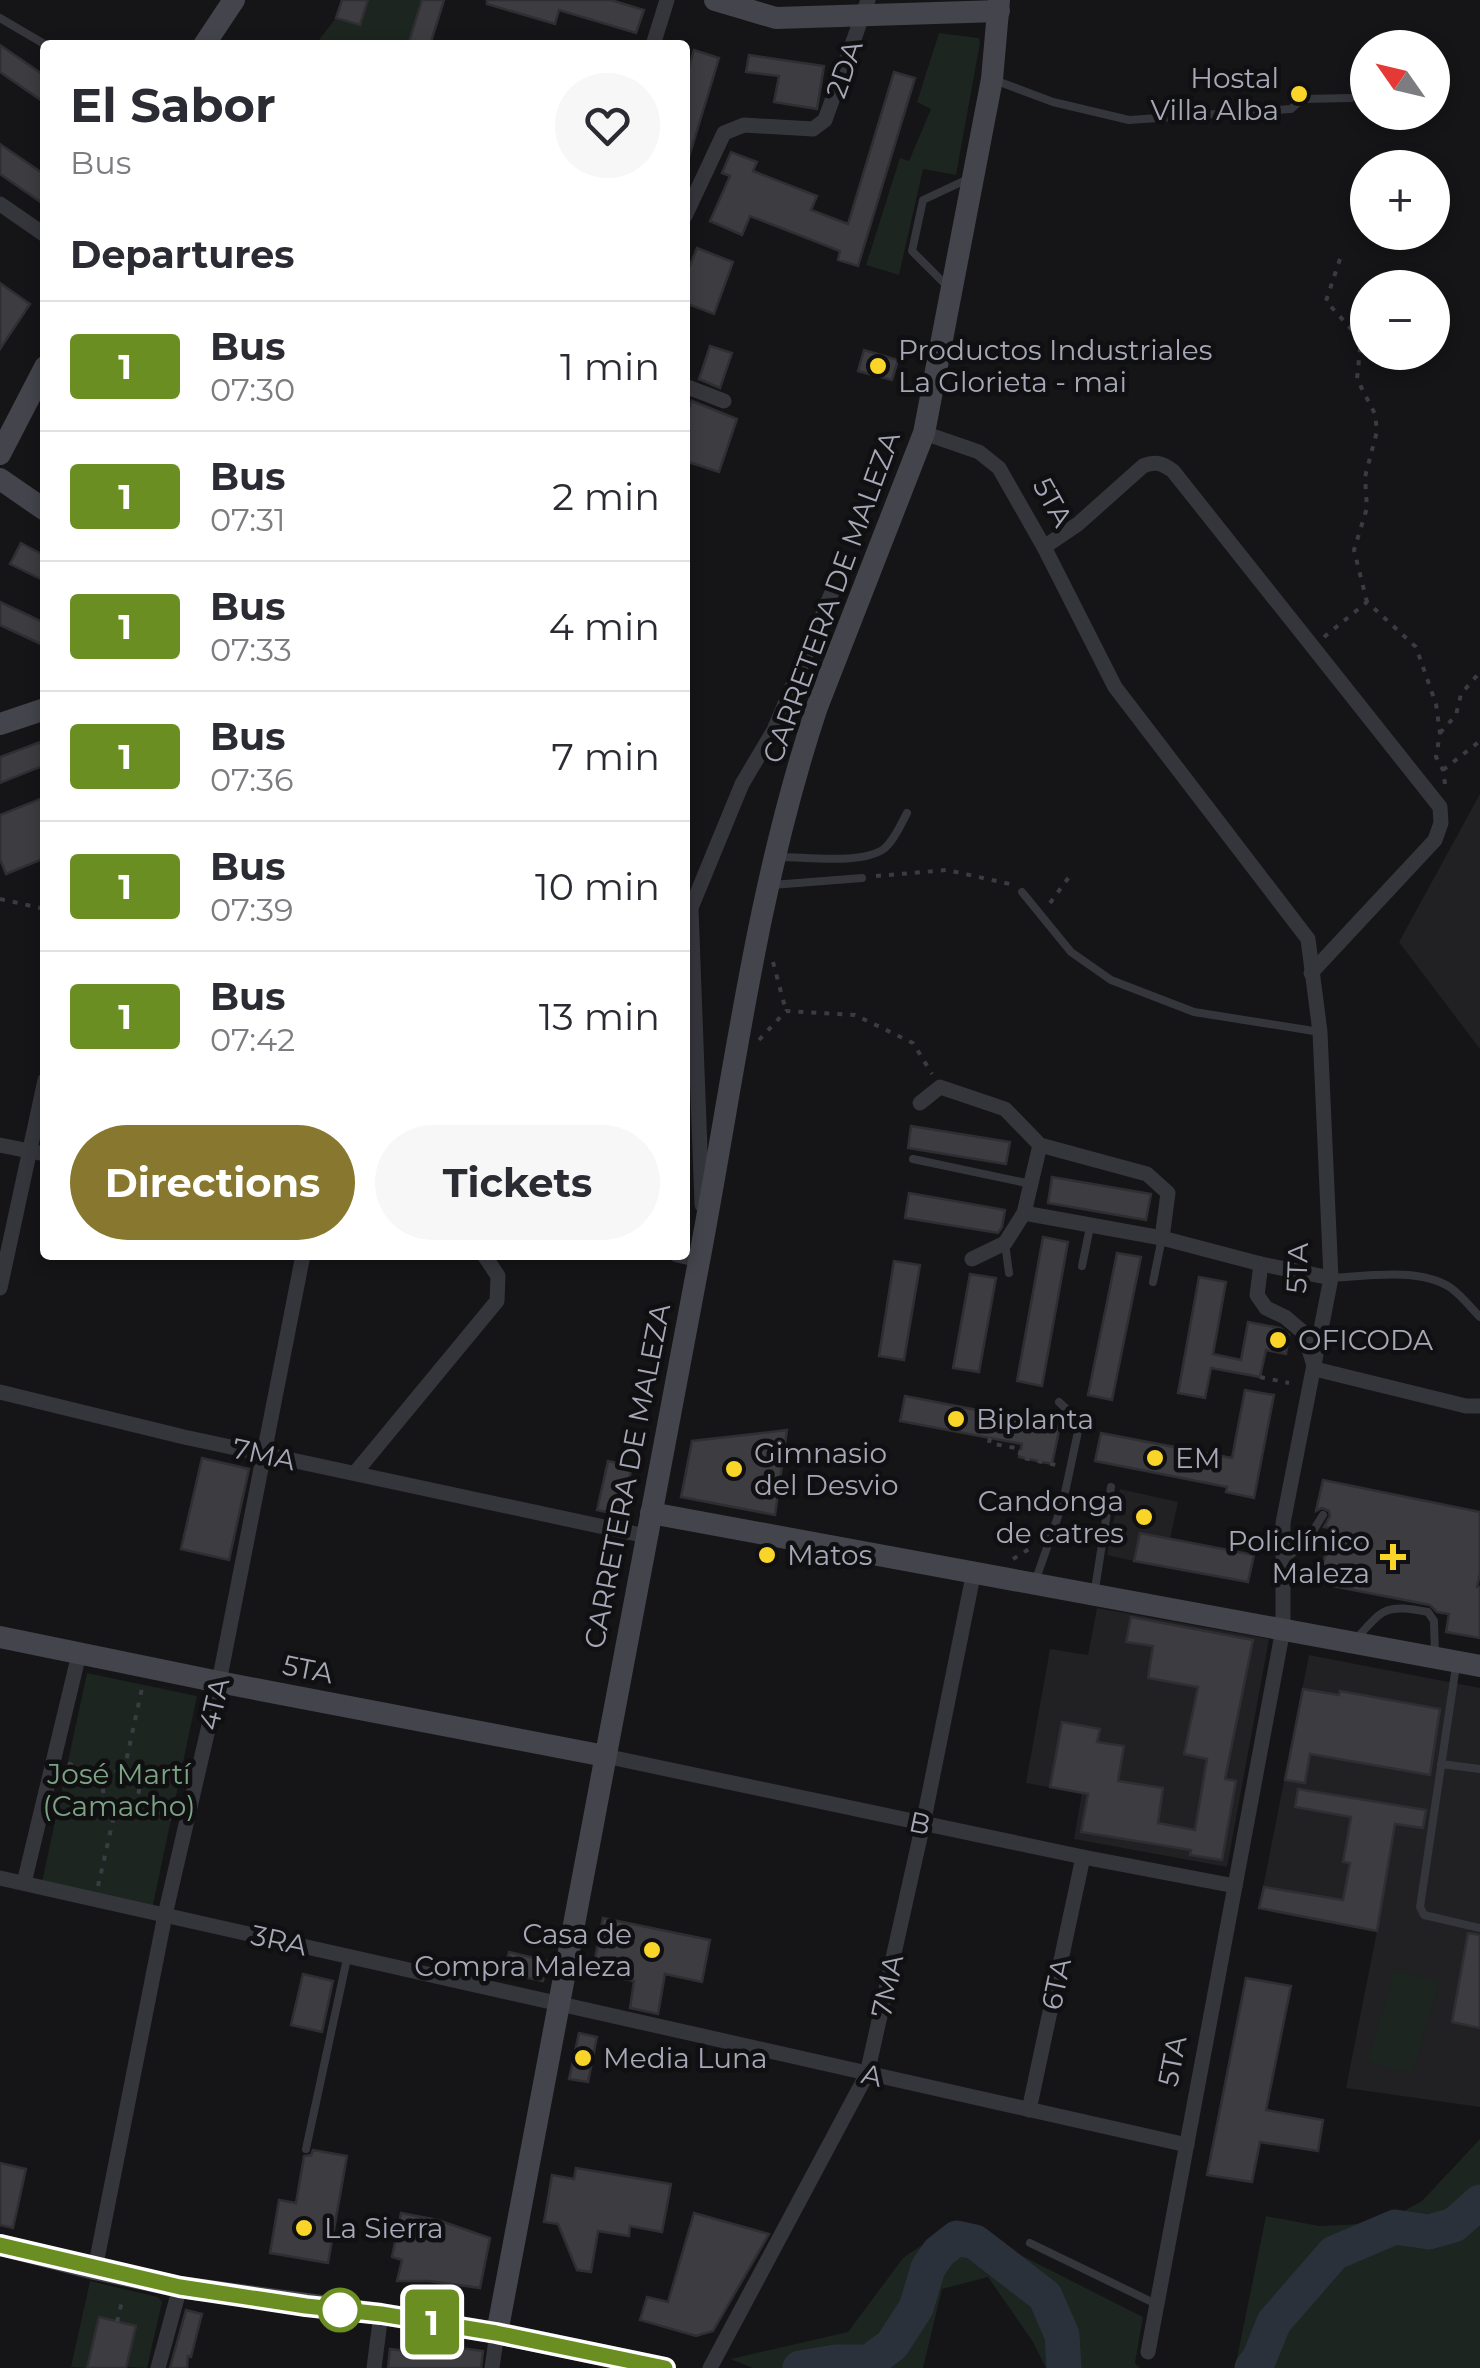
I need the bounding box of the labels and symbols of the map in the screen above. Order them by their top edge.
north arrow [1350,30,1450,130]
street label: 2DA [818,35,870,102]
place label: Hostal Villa Alba [1150,61,1279,127]
marker: Hostal Villa Alba [1288,83,1310,105]
place label: Productos Industriales La Glorieta - mai [898,333,1212,399]
marker: Productos Industriales La Glorieta - mai [867,355,889,377]
street label: CARRETERA DE MALEZA [755,426,907,768]
street label: 5TA [1026,472,1081,533]
street label: 5TA [1279,1241,1315,1294]
street label: CARRETERA DE MALEZA [577,1300,677,1651]
place label: OFICODA [1298,1323,1434,1357]
marker: OFICODA [1267,1329,1289,1351]
place label: Biplanta [976,1402,1094,1436]
marker: Biplanta [945,1408,967,1430]
street label: 7MA [230,1431,299,1477]
place label: Gimnasio del Desvio [754,1436,898,1502]
place label: EM [1175,1441,1220,1475]
marker: EM [1144,1447,1166,1469]
marker: Gimnasio del Desvio [723,1458,745,1480]
place label: Candonga de catres [978,1484,1124,1550]
marker: Candonga de catres [1133,1506,1155,1528]
place label: Policlínico Maleza [1227,1524,1370,1590]
place label: Matos [787,1538,872,1572]
marker: Matos [756,1544,778,1566]
marker: Policlínico Maleza [1380,1544,1406,1570]
street label: 5TA [280,1647,337,1691]
street label: 4TA [192,1674,237,1733]
park label: José Martí (Camacho) [43,1757,195,1823]
street label: B [906,1804,934,1842]
place label: Casa de Compra Maleza [414,1917,632,1983]
street label: 3RA [248,1918,311,1963]
marker: Casa de Compra Maleza [641,1939,663,1961]
street label: 7MA [864,1951,910,2020]
street label: 6TA [1034,1954,1078,2013]
street label: 5TA [1150,2032,1194,2089]
place label: Media Luna [603,2041,768,2075]
marker: Media Luna [572,2047,594,2069]
street label: A [858,2056,887,2094]
place label: La Sierra [324,2211,444,2245]
marker: La Sierra [293,2217,315,2239]
unlabelled marker [319,2289,361,2331]
line badge: 1 [400,2290,464,2354]

